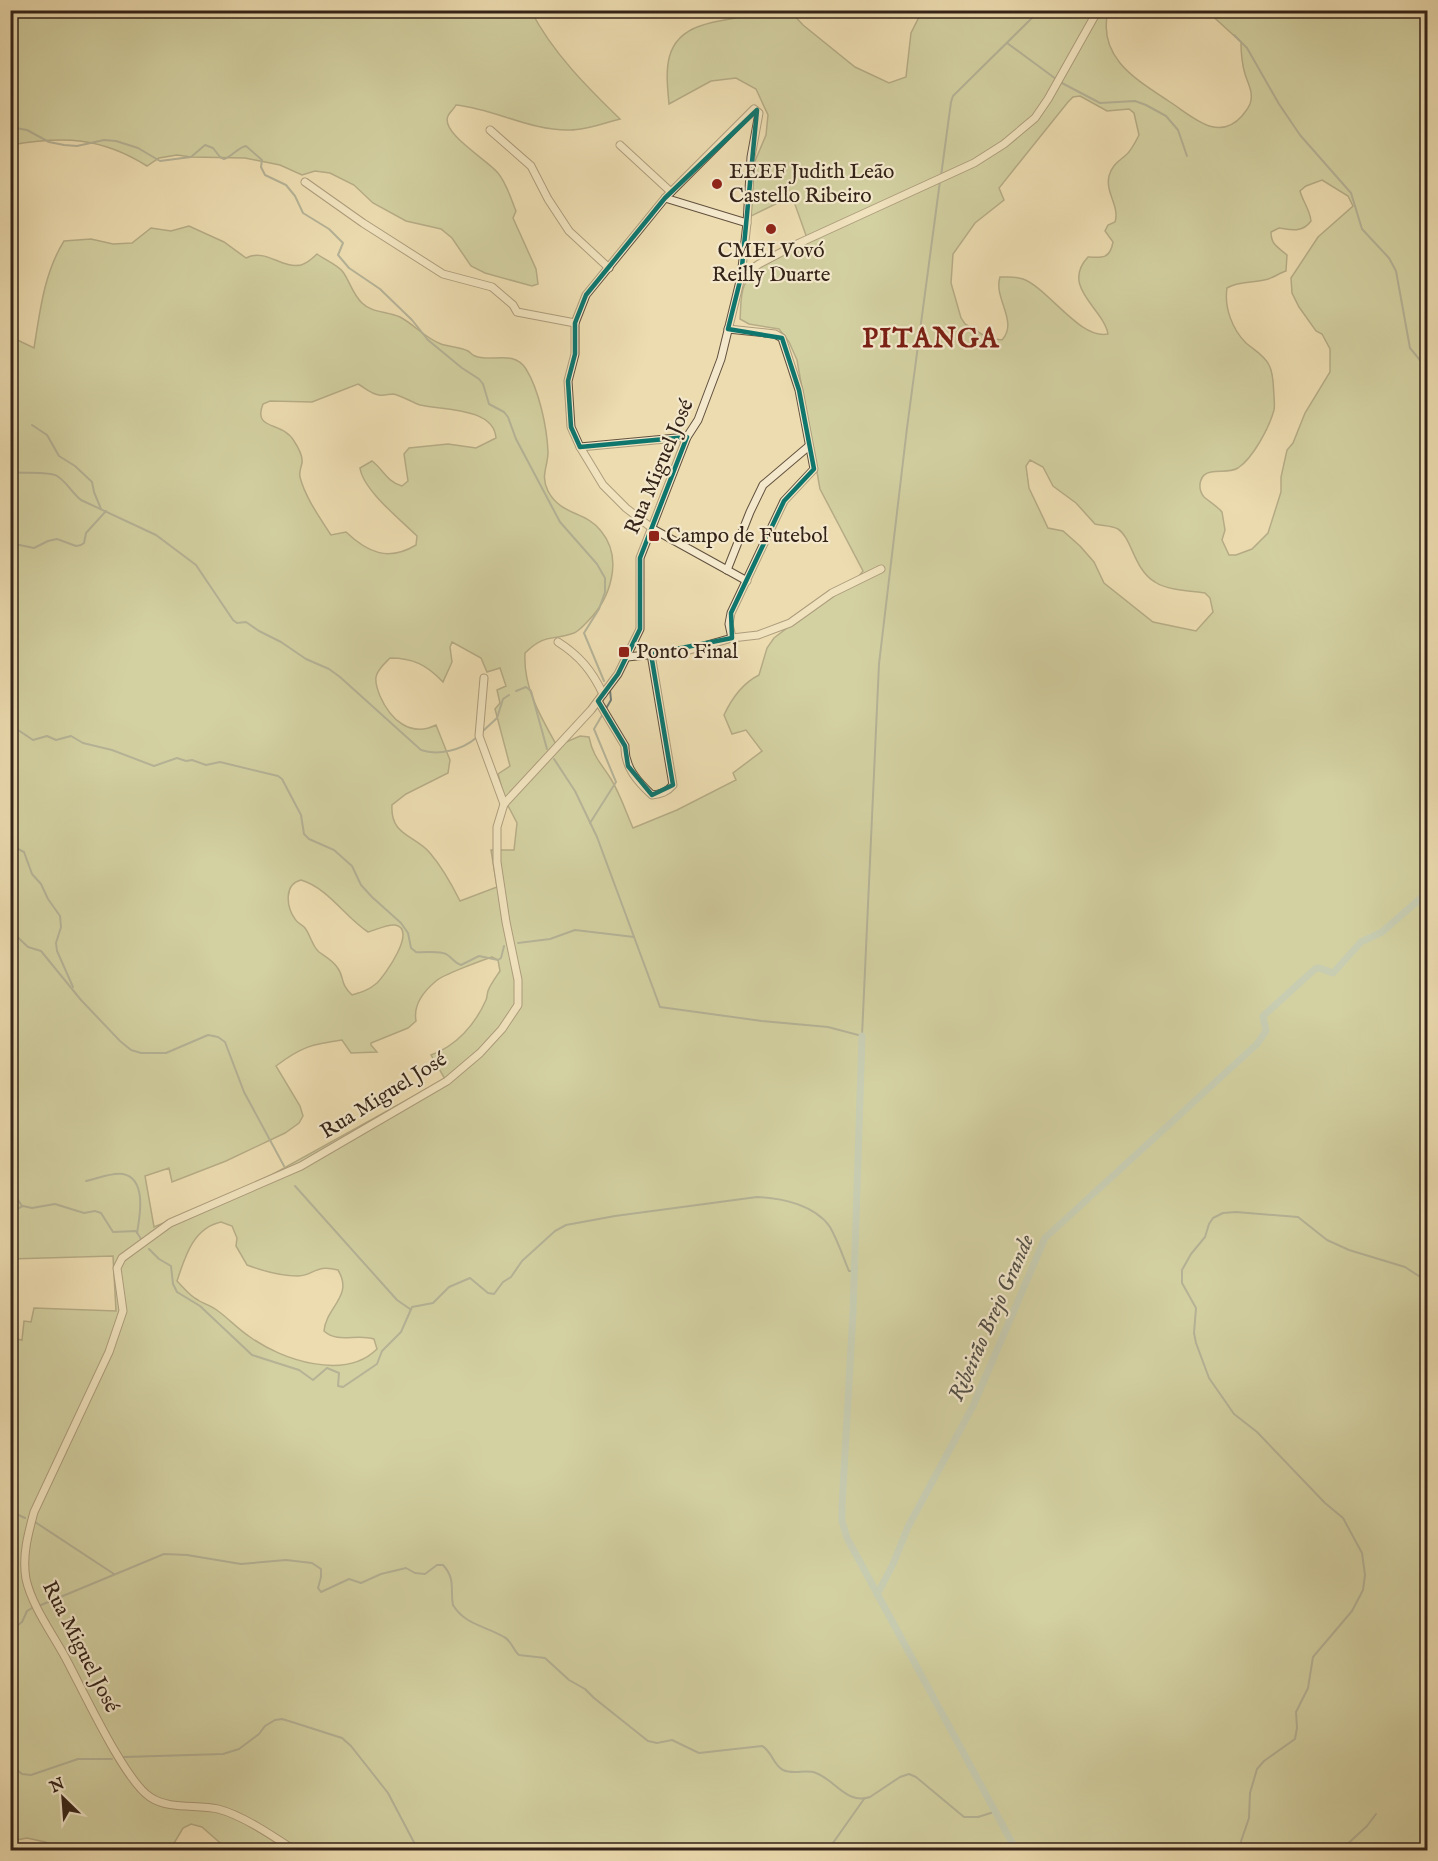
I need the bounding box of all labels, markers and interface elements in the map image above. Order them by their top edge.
place label: EEEF Judith Leão Castello Ribeiro [729,159,894,210]
marker: EEEF Judith Leão Castello Ribeiro [710,177,724,191]
marker: CMEI Vovó Reilly Duarte [764,222,778,236]
place label: CMEI Vovó Reilly Duarte [712,238,831,289]
district label: PITANGA [862,323,1000,357]
street label: Rua Miguel José [619,395,701,539]
place label: Campo de Futebol [666,523,828,550]
marker: Campo de Futebol [647,529,661,543]
place label: Ponto Final [636,639,738,666]
marker: Ponto Final [617,645,631,659]
street label: Rua Miguel José [316,1046,453,1146]
water label: Ribeirão Brejo Grande [943,1230,1042,1406]
street label: Rua Miguel José [35,1577,125,1718]
north arrow [33,1768,93,1828]
text: N [46,1774,68,1799]

